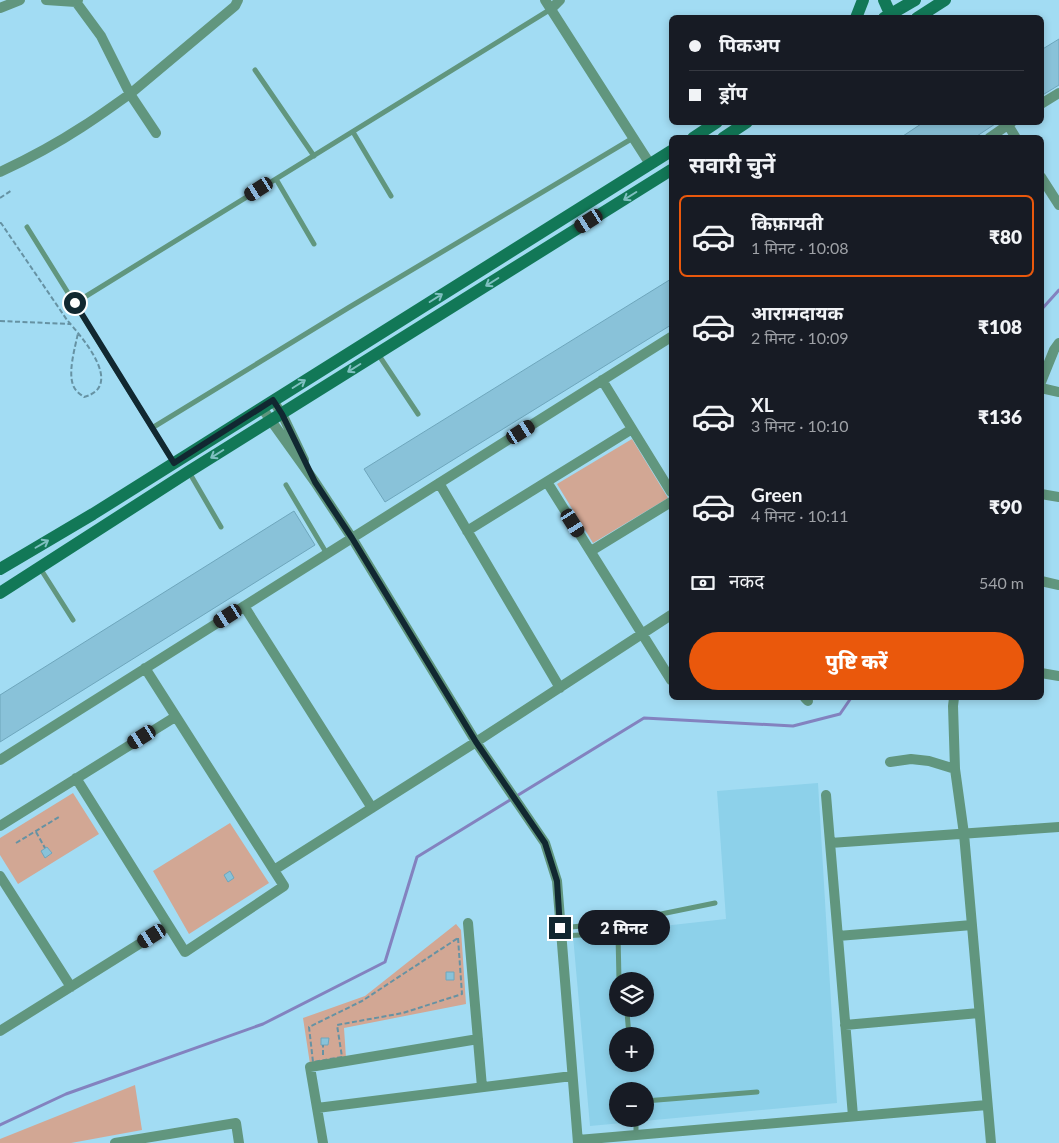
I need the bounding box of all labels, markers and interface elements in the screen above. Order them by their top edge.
text: पिकअप [719,33,780,56]
text: ड्रॉप [719,81,747,104]
text: सवारी चुनें [689,151,775,178]
car [242,175,275,203]
one-way arrow [623,191,637,201]
car [572,207,605,235]
text: किफ़ायती [751,211,823,234]
icon: car [691,214,736,259]
text: ₹80 [989,225,1022,248]
text: 1 मिनट · 10:08 [751,238,849,257]
one-way arrow [486,277,500,287]
route start [64,292,86,314]
one-way arrow [429,293,443,303]
text: आरामदायक [751,301,843,324]
icon: car [691,304,736,349]
text: ₹108 [978,315,1022,338]
text: 2 मिनट · 10:09 [751,328,849,347]
one-way arrow [348,363,362,373]
one-way arrow [292,379,306,390]
text: XL [751,393,774,416]
icon: car [691,394,736,439]
text: ₹136 [978,405,1022,428]
text: 3 मिनट · 10:10 [751,416,849,435]
car [504,418,537,446]
one-way arrow [210,449,224,459]
text: Green [751,483,802,506]
icon: car [691,484,736,529]
text: ₹90 [989,495,1022,518]
car [558,506,587,540]
text: 4 मिनट · 10:11 [751,506,849,525]
one-way arrow [34,539,49,549]
icon: cash [689,569,717,597]
text: नकद [729,569,764,592]
text: 540 m [979,573,1024,592]
car [211,602,244,630]
button: पुष्टि करें [689,632,1024,690]
car [125,723,158,751]
callout: 2 मिनट [578,910,670,946]
route end [549,917,571,939]
text: 2 मिनट [600,918,648,937]
car [135,922,168,950]
map controls [609,972,654,1127]
button: layers [609,972,654,1017]
button: + [609,1027,654,1072]
button: − [609,1082,654,1127]

